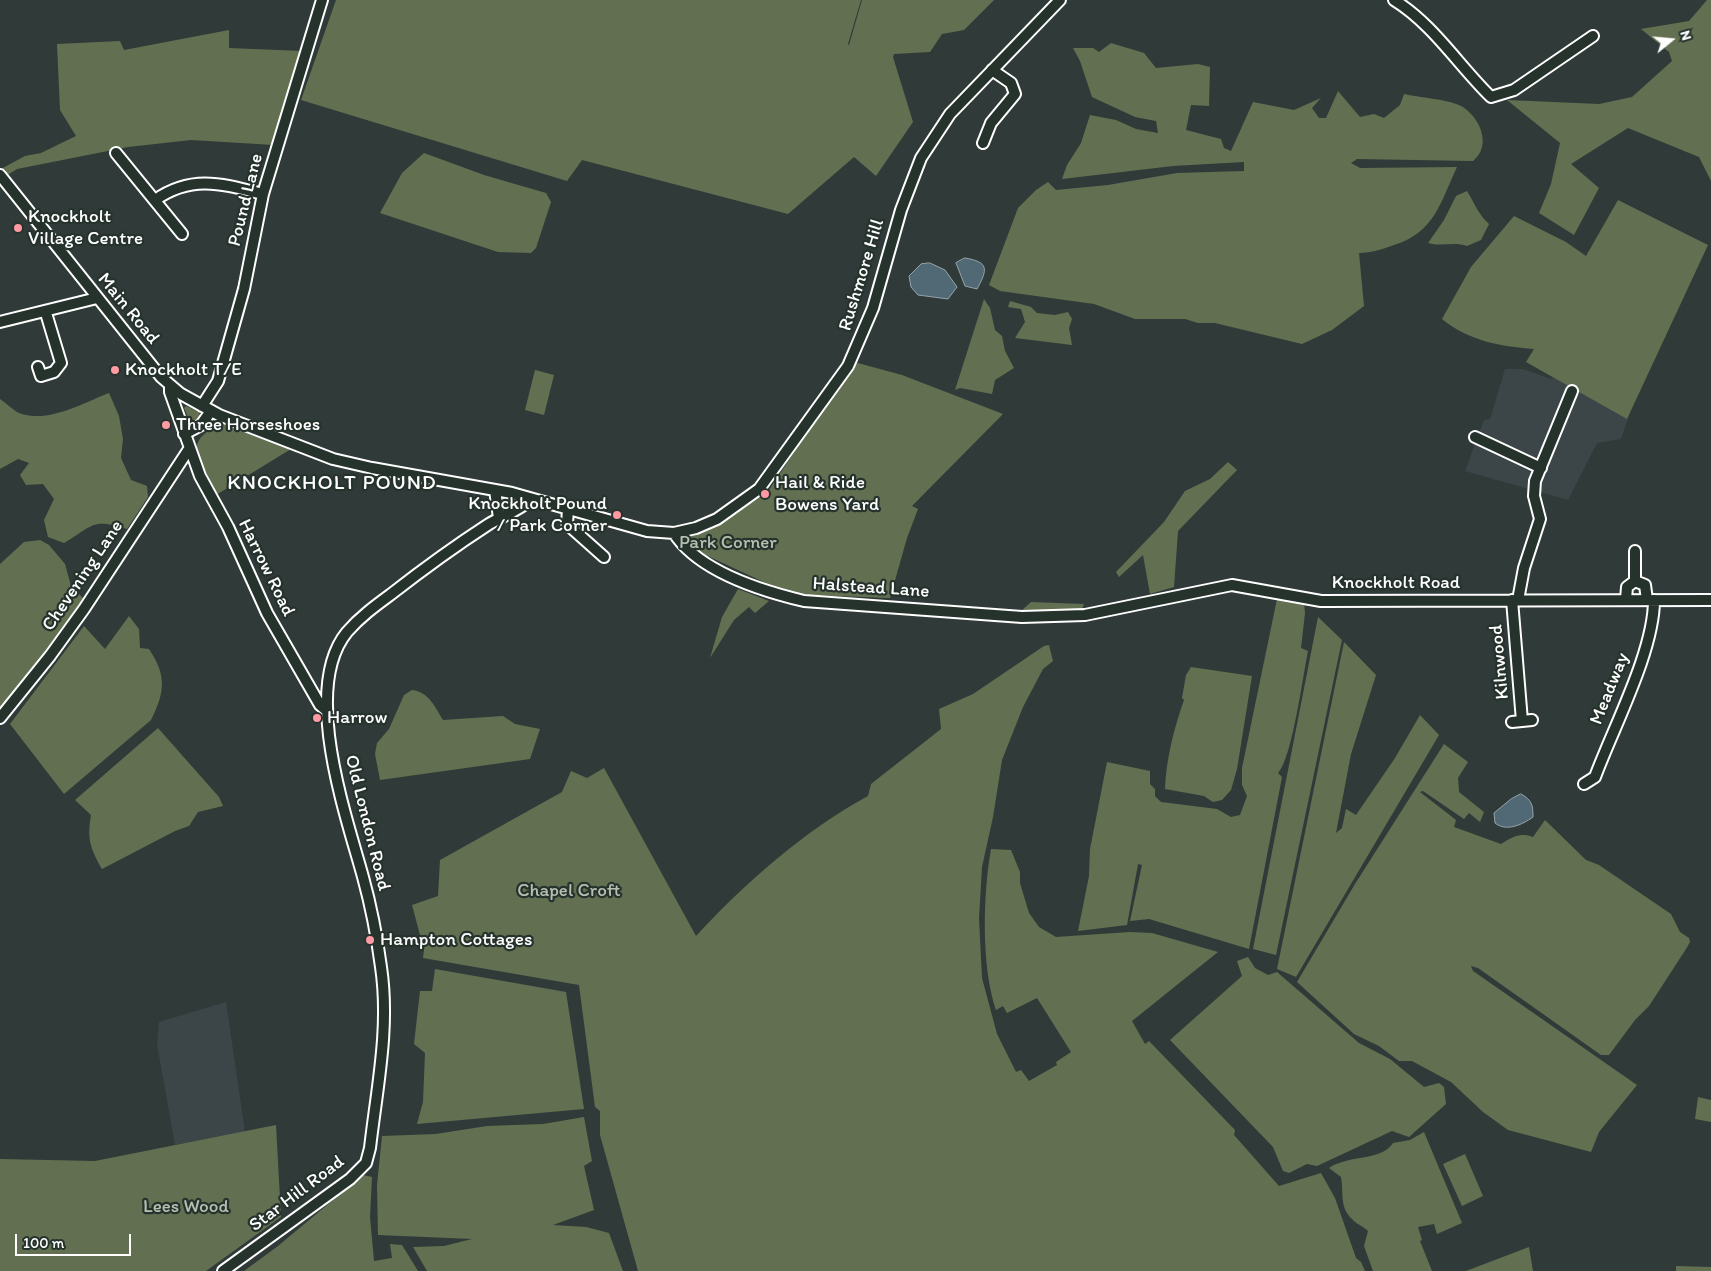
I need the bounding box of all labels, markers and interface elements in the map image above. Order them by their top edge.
north arrow [1646,15,1696,65]
text: N [1676,28,1695,42]
street label: Pound Lane [223,151,269,249]
place label: Knockholt Village Centre [28,206,143,250]
street label: Rushmore Hill [834,216,890,334]
marker: Knockholt Village Centre [12,222,24,234]
street label: Main Road [92,269,164,349]
place label: Knockholt T/E [125,359,242,381]
marker: Knockholt T/E [109,364,121,376]
place label: Three Horseshoes [176,414,320,436]
marker: Three Horseshoes [160,419,172,431]
district label: KNOCKHOLT POUND [225,471,439,497]
place label: Hail & Ride Bowens Yard [775,472,879,516]
marker: Hail & Ride Bowens Yard [759,488,771,500]
place label: Knockholt Pound / Park Corner [468,493,607,537]
marker: Knockholt Pound / Park Corner [611,509,623,521]
street label: Chevening Lane [38,516,128,636]
street label: Harrow Road [233,516,299,620]
park label: Park Corner [679,532,777,554]
street label: Knockholt Road [1332,572,1460,594]
street label: Halstead Lane [812,573,930,603]
street label: Kilnwood [1485,624,1515,700]
street label: Meadway [1585,650,1635,728]
place label: Harrow [327,707,387,729]
marker: Harrow [311,712,323,724]
street label: Old London Road [339,753,395,893]
park label: Chapel Croft [517,880,621,902]
place label: Hampton Cottages [380,929,532,951]
marker: Hampton Cottages [364,934,376,946]
street label: Star Hill Road [245,1151,349,1237]
park label: Lees Wood [143,1196,229,1218]
scale bar [18,1224,134,1256]
text: 100 m [23,1234,64,1252]

